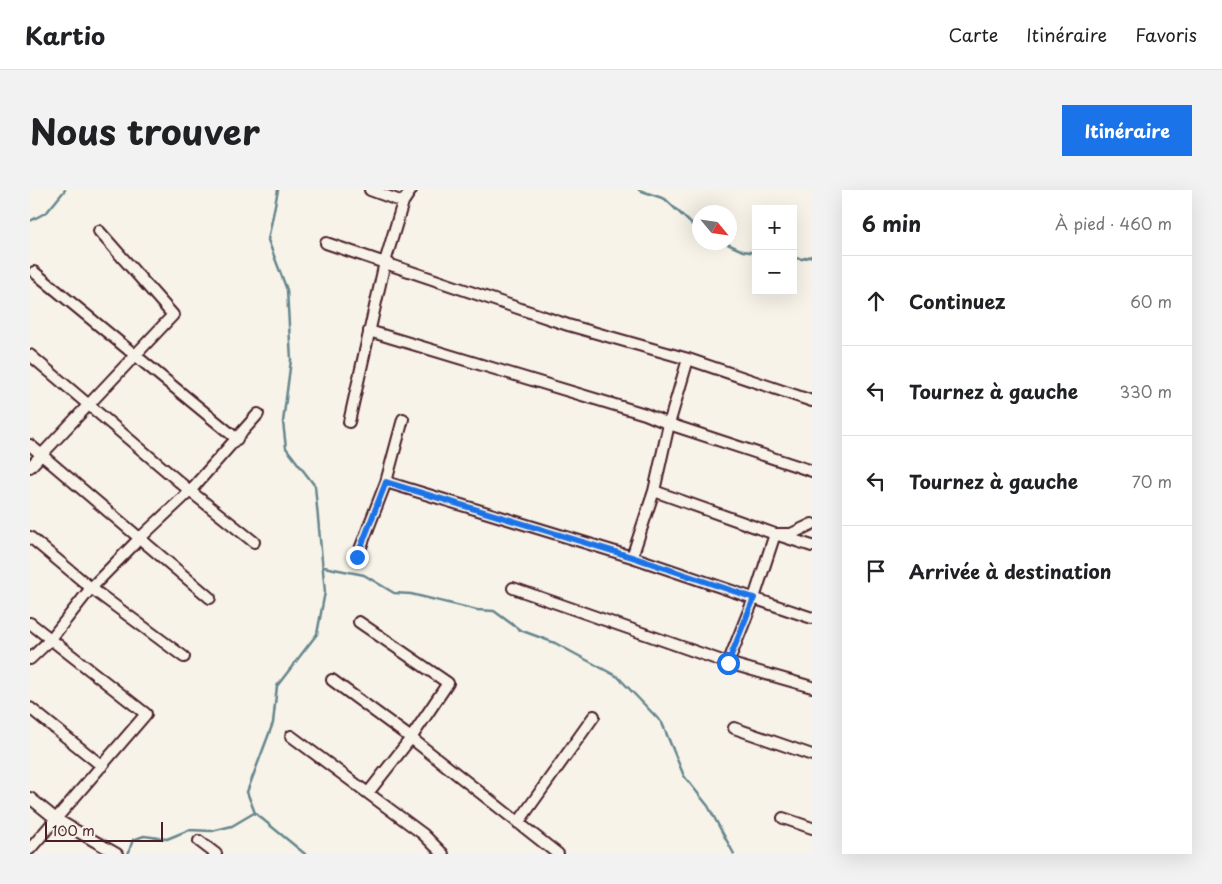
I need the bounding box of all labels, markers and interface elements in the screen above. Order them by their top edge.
text: Kartio [25,17,105,53]
text: Carte [948,21,998,48]
text: Itinéraire [1026,21,1107,48]
text: Favoris [1135,21,1197,48]
text: Nous trouver [30,104,260,157]
button: Itinéraire [1062,105,1192,156]
north arrow [692,205,737,250]
map controls [752,205,797,295]
button: + [752,205,797,250]
text: 6 min [862,207,921,239]
text: À pied · 460 m [1055,211,1172,235]
button: − [752,250,797,295]
icon: ahead [862,287,890,315]
text: Continuez [909,287,1006,315]
text: 60 m [1130,289,1172,313]
icon: left [862,377,890,405]
text: Tournez à gauche [909,377,1078,405]
text: 330 m [1119,379,1172,403]
icon: left [862,467,890,495]
text: Tournez à gauche [909,467,1078,495]
text: 70 m [1132,469,1172,493]
route end [346,546,369,569]
icon: arrive [862,557,890,585]
text: Arrivée à destination [909,557,1112,585]
route start [717,652,740,675]
scale bar [45,819,162,842]
text: 100 m [52,820,95,841]

